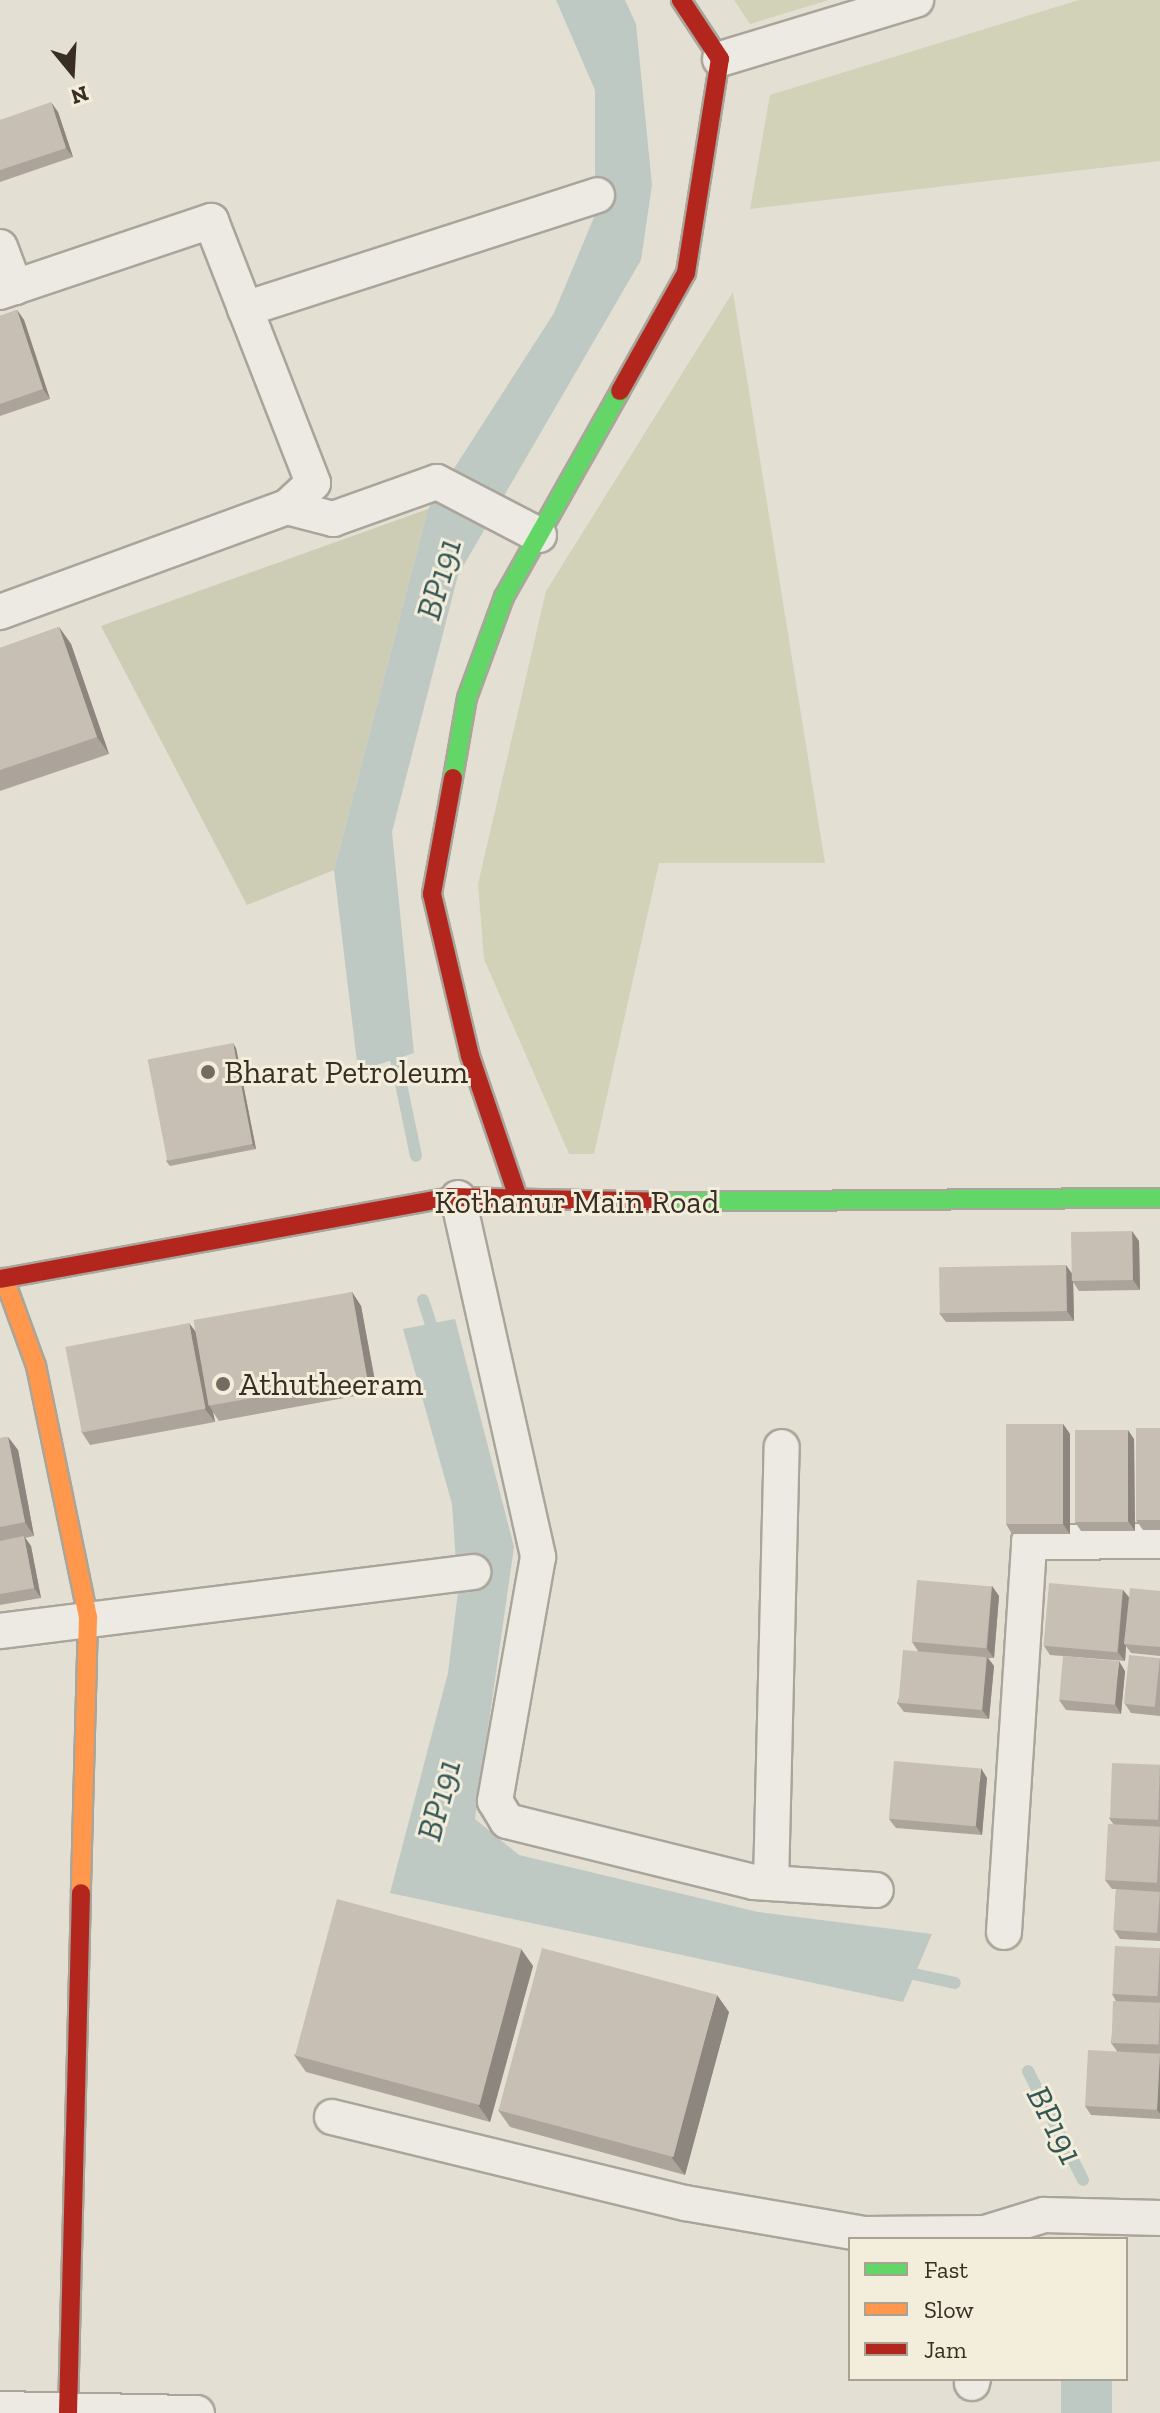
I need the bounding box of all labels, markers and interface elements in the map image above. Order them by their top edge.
north arrow [32,32,112,112]
text: N [67,80,92,111]
water label: BP191 [408,534,470,624]
place label: Bharat Petroleum [224,1053,468,1091]
marker: Bharat Petroleum [199,1063,217,1081]
street label: Kothanur Main Road [434,1183,720,1221]
place label: Athutheeram [239,1365,423,1403]
marker: Athutheeram [214,1375,232,1393]
water label: BP191 [409,1755,469,1845]
water label: BP191 [1018,2079,1092,2171]
legend [848,2237,1128,2381]
text: Fast [924,2255,968,2284]
text: Slow [924,2295,974,2324]
text: Jam [924,2335,967,2364]

